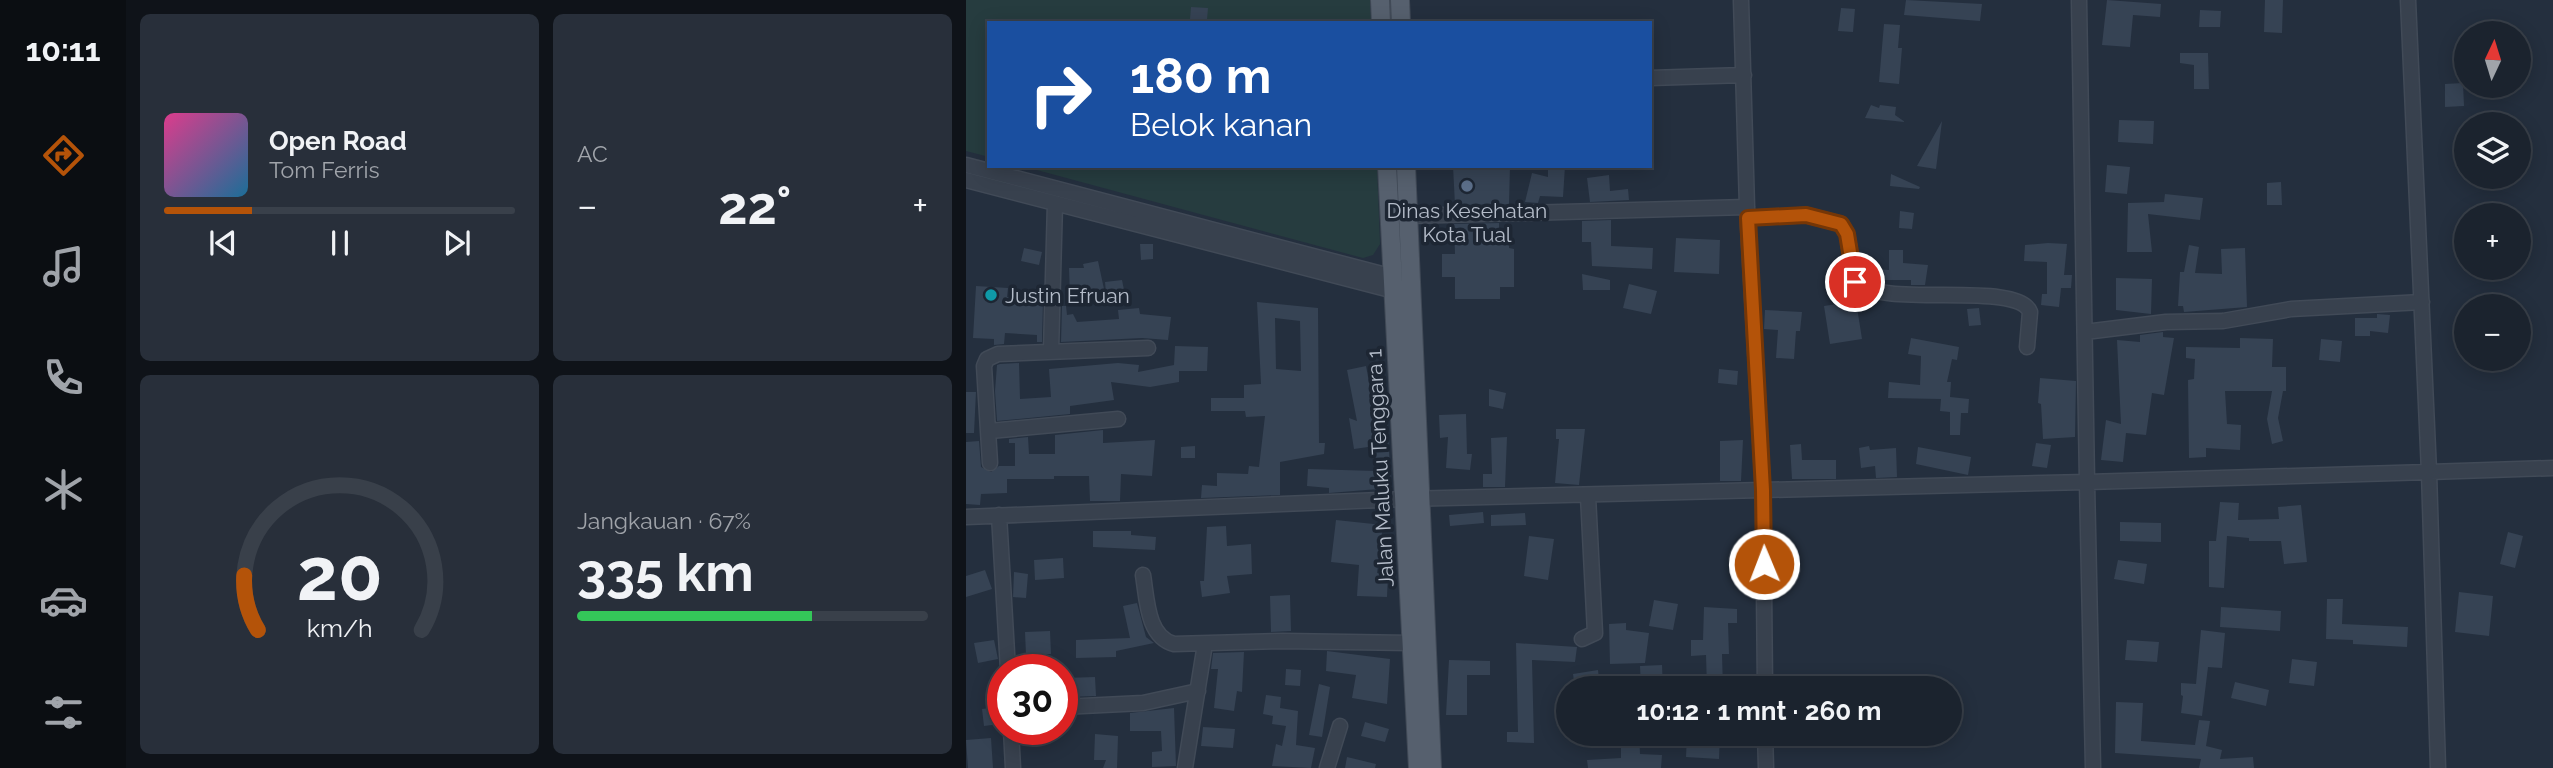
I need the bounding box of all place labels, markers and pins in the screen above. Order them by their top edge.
marker: Dinas Kesehatan Kota Tual [1459,178,1475,194]
place label: Dinas Kesehatan Kota Tual [1387,198,1547,247]
pin [1825,252,1885,312]
place label: Justin Efruan [1005,283,1130,308]
marker: Justin Efruan [983,287,999,303]

